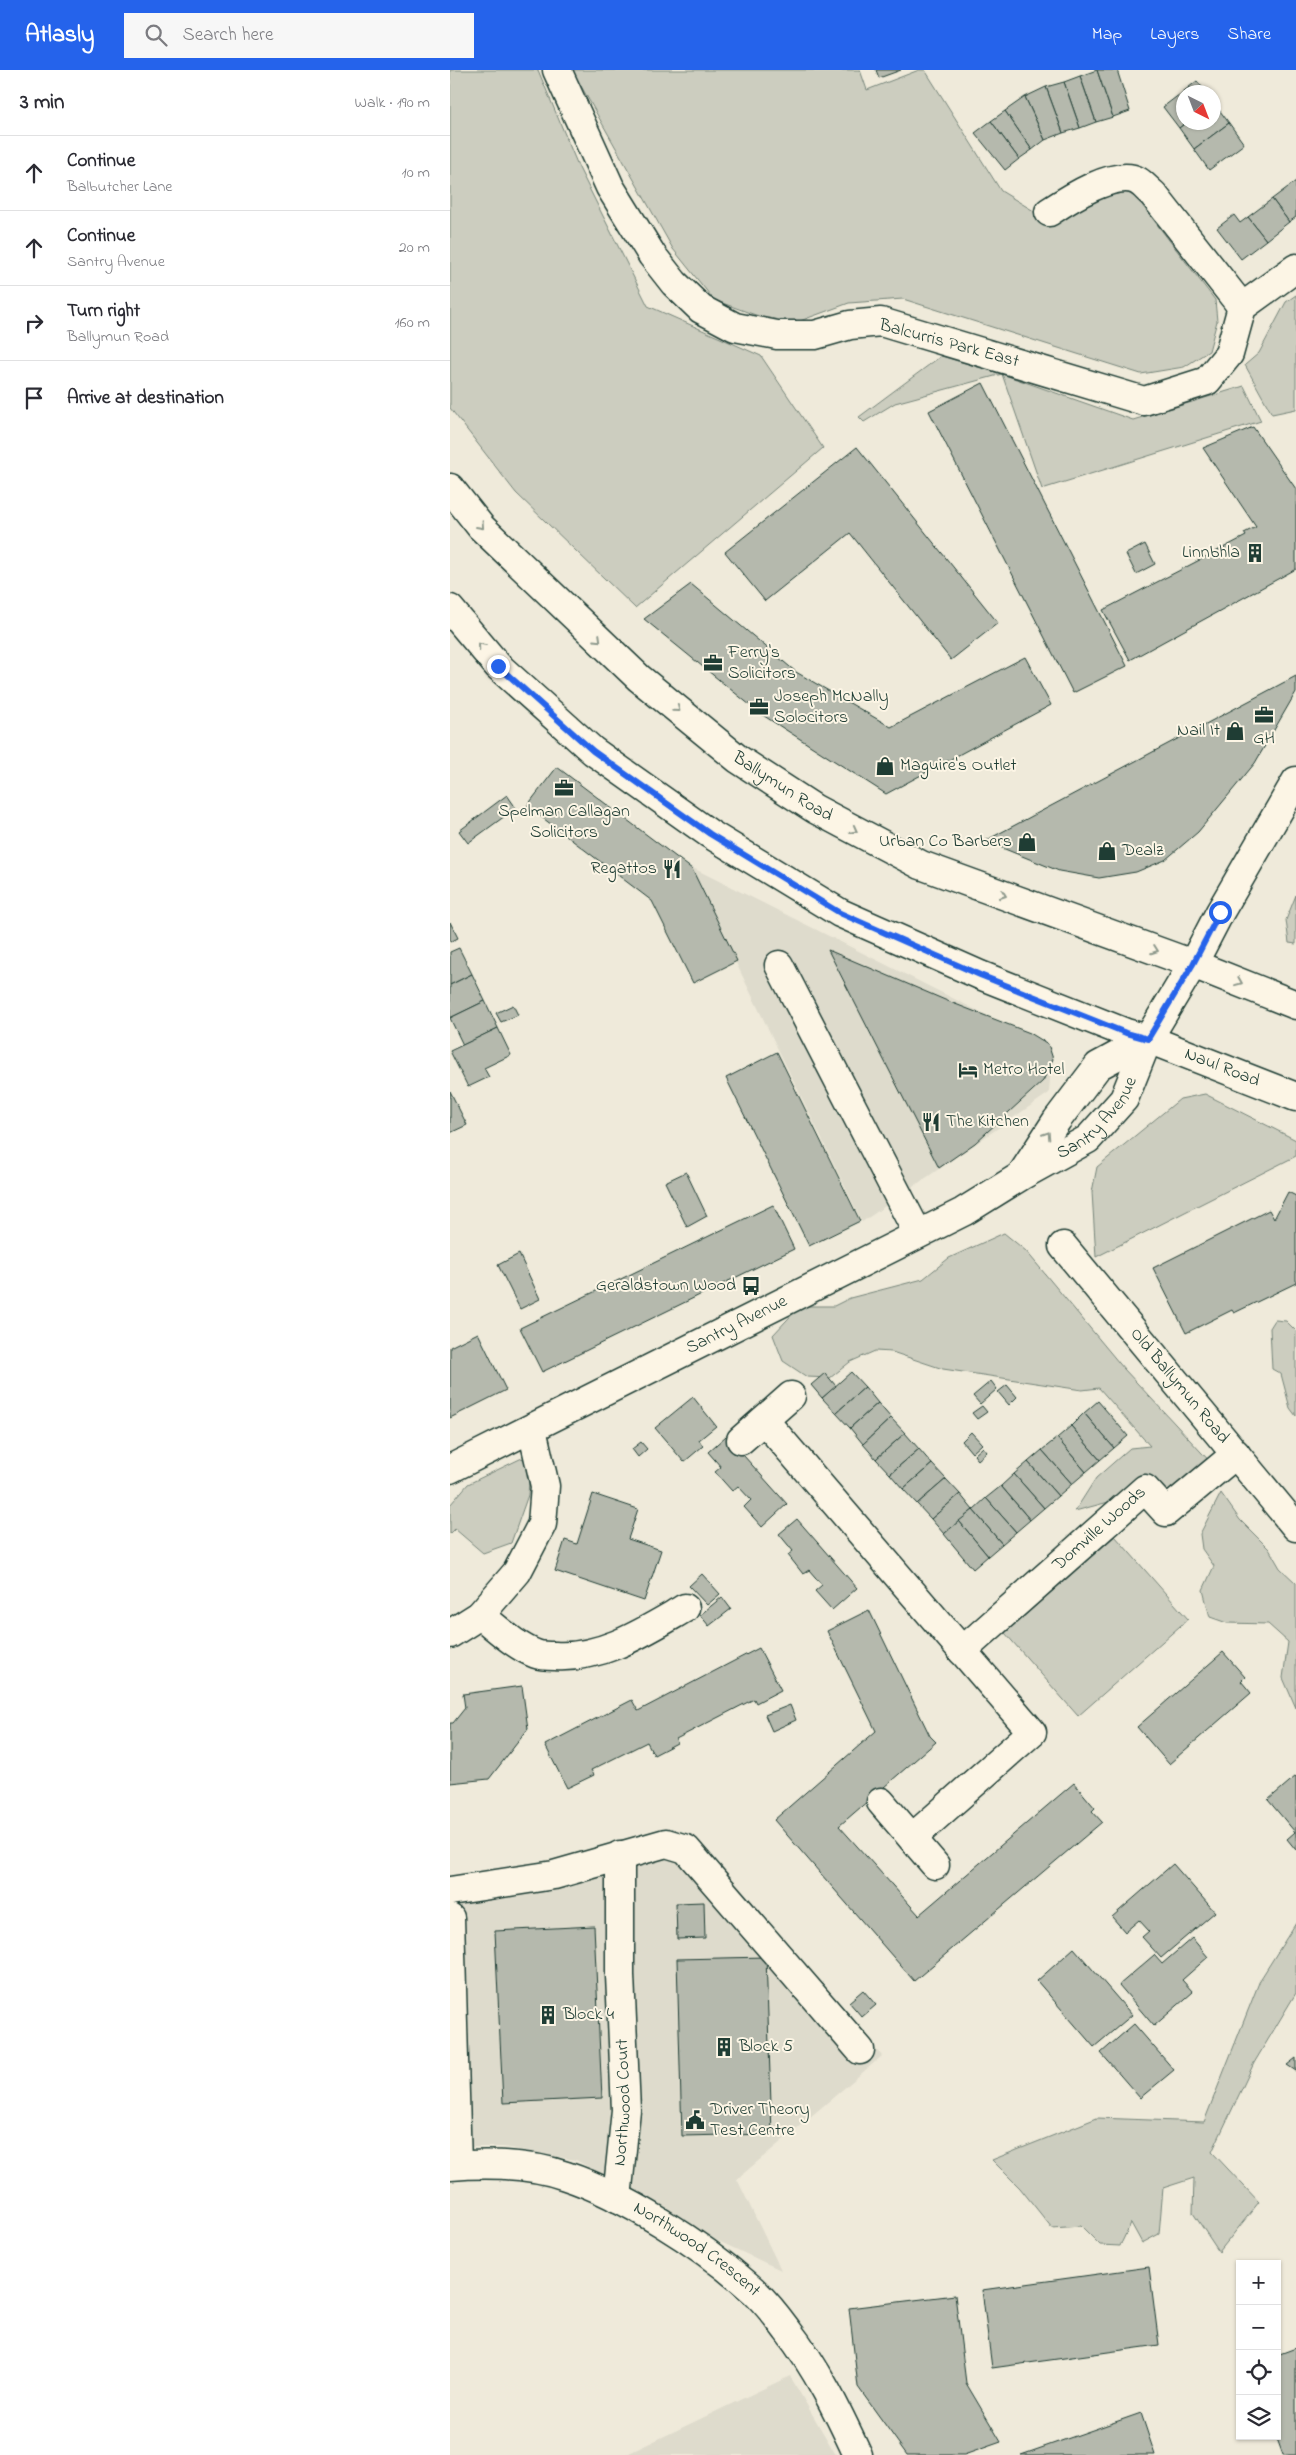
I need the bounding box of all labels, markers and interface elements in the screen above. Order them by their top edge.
search box [124,13,474,58]
text: Atlasly [25,18,94,53]
icon: search [142,21,170,49]
text: Search here [182,22,273,49]
text: Map [1092,22,1122,48]
text: Layers [1150,22,1200,48]
text: Share [1228,22,1271,48]
north arrow [1176,85,1221,130]
text: 3 min [20,88,64,118]
text: Walk · 190 m [355,91,430,115]
text: Continue [67,148,135,175]
icon: ahead [20,159,48,187]
text: 10 m [402,161,430,185]
text: Balbutcher Lane [67,175,172,199]
text: Continue [67,223,135,250]
icon: ahead [20,234,48,262]
text: 20 m [399,236,430,260]
text: Santry Avenue [67,250,165,274]
text: Turn right [67,298,140,325]
icon: right [20,309,48,337]
text: 160 m [395,311,430,335]
street label: Balcurris Park East [875,313,1022,375]
text: Ballymun Road [67,325,169,349]
icon: arrive [20,384,48,412]
text: Arrive at destination [67,385,224,412]
one-way arrow [475,520,484,529]
place label: Linnbhla [1182,540,1240,566]
building icon: Linnbhla [1244,542,1266,564]
one-way arrow [592,633,601,642]
place label: Ferry's Solicitors [727,640,796,687]
one-way arrow [477,642,486,651]
office icon: Ferry's Solicitors [702,652,724,674]
route end [487,655,510,678]
place label: Joseph McNally Solocitors [774,684,889,731]
office icon: Joseph McNally Solocitors [748,696,770,718]
one-way arrow [671,704,680,712]
office icon: GH [1253,704,1275,726]
place label: Nail It [1177,718,1220,744]
shop icon: Nail It [1224,720,1246,742]
place label: GH [1253,726,1275,752]
street label: Ballymun Road [726,745,837,829]
place label: Maguire's Outlet [900,753,1017,780]
shop icon: Maguire's Outlet [874,755,896,777]
office icon: Spelman Callagan Solicitors [553,777,575,799]
place label: Spelman Callagan Solicitors [498,799,630,846]
one-way arrow [849,824,858,834]
place label: Urban Co Barbers [879,829,1012,855]
shop icon: Urban Co Barbers [1016,831,1038,853]
place label: Dealz [1121,838,1164,864]
shop icon: Dealz [1096,840,1118,862]
place label: Regattos [591,856,657,883]
restaurant icon: Regattos [661,858,683,880]
one-way arrow [998,889,1006,899]
route start [1209,901,1232,924]
one-way arrow [1150,944,1159,954]
one-way arrow [1234,976,1243,986]
street label: Naul Road [1180,1041,1263,1094]
place label: Metro Hotel [983,1057,1064,1083]
hotel icon: Metro Hotel [957,1059,979,1081]
street label: Santry Avenue [1052,1072,1145,1167]
place label: The Kitchen [946,1109,1029,1135]
restaurant icon: The Kitchen [920,1111,942,1133]
one-way arrow [1041,1131,1050,1141]
place label: Geraldstown Wood [596,1273,736,1299]
bus stop icon: Geraldstown Wood [740,1275,762,1297]
street label: Santry Avenue [682,1289,793,1362]
street label: Old Ballymun Road [1123,1322,1235,1450]
street label: Domville Woods [1046,1480,1152,1578]
place label: Block 4 [562,2002,615,2028]
building icon: Block 4 [537,2004,559,2026]
place label: Block 5 [738,2034,793,2060]
building icon: Block 5 [713,2036,735,2058]
street label: Northwood Court [607,2038,639,2167]
place label: Driver Theory Test Centre [709,2097,810,2144]
public building icon: Driver Theory Test Centre [684,2109,706,2131]
street label: Northwood Crescent [628,2196,766,2303]
map controls [1236,2260,1281,2440]
button: + [1236,2260,1281,2305]
button: − [1236,2305,1281,2350]
button: locate [1236,2350,1281,2395]
button: layers [1236,2395,1281,2440]

